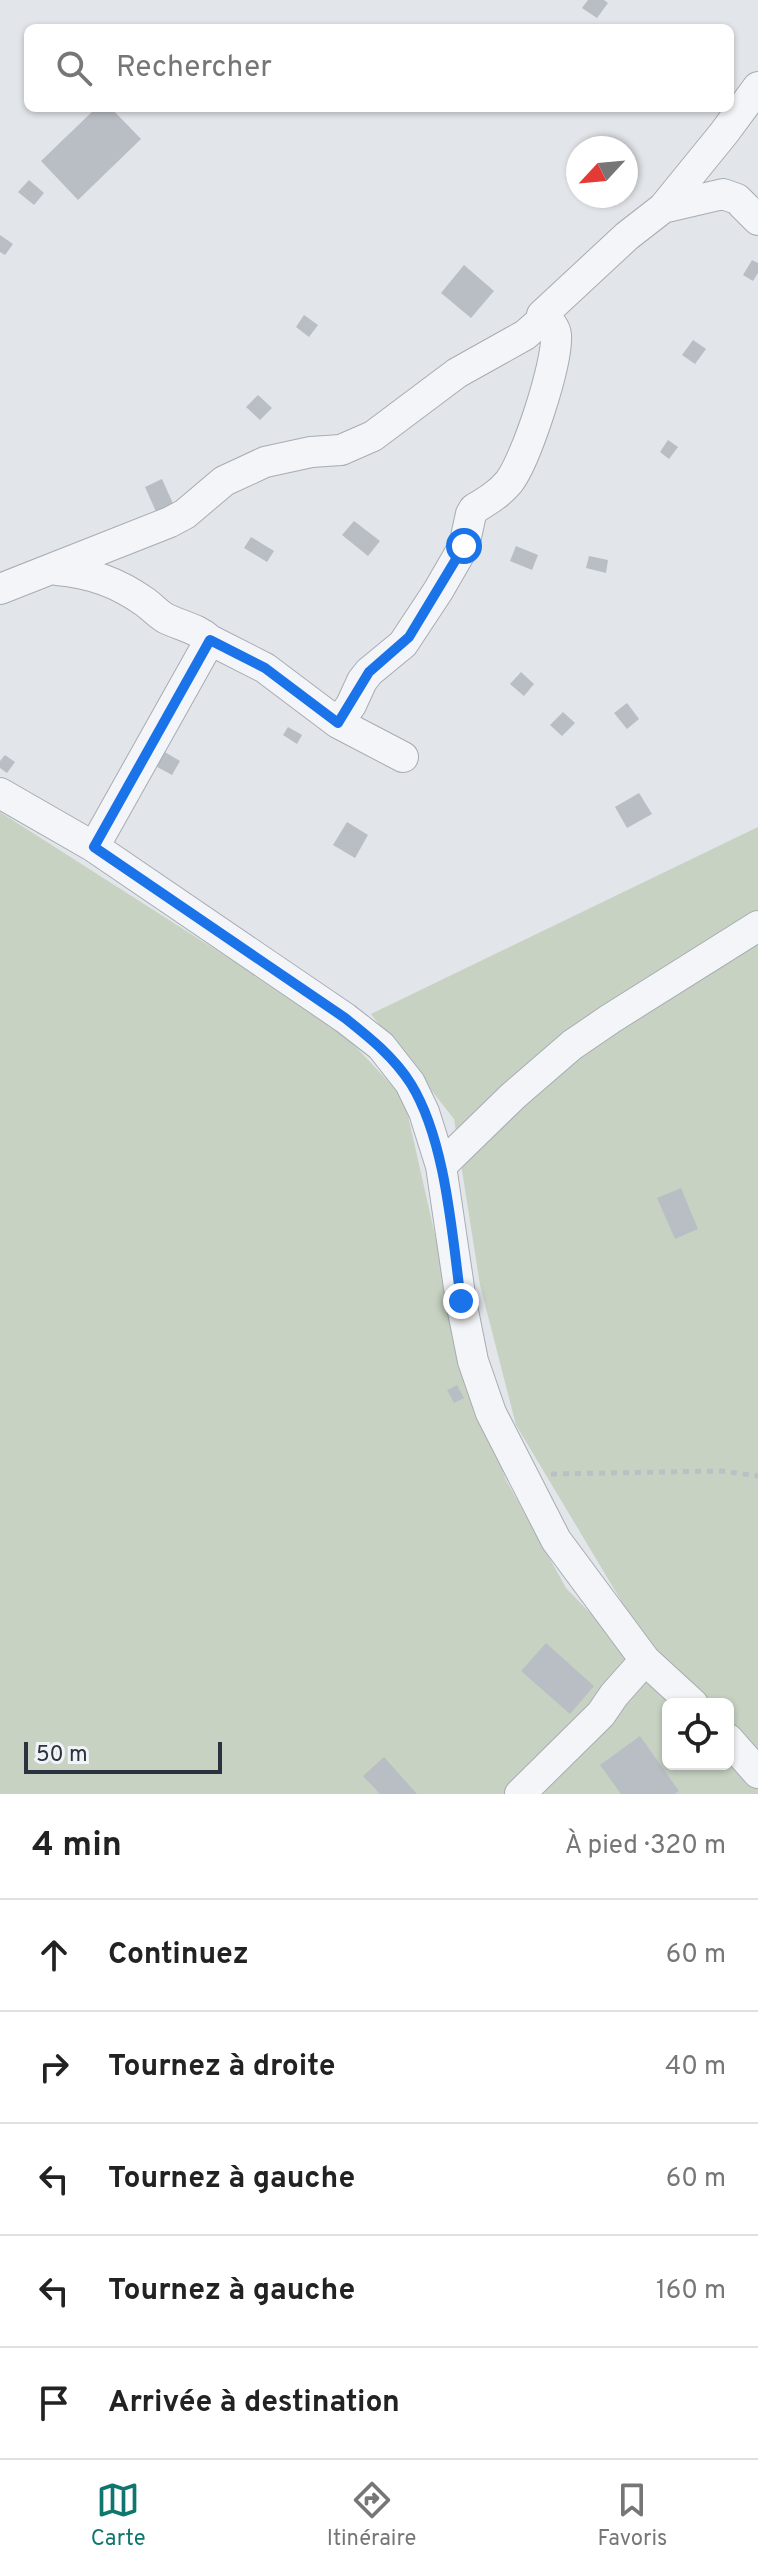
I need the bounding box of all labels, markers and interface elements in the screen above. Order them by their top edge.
search box [24,24,734,112]
icon: search [52,46,96,90]
text: Rechercher [116,50,272,87]
north arrow [566,136,638,208]
route start [446,528,482,564]
route end [443,1283,479,1319]
map controls [662,1698,734,1770]
button: locate [662,1698,734,1770]
scale bar [24,1738,222,1774]
text: 50 m [36,1742,88,1769]
text: 4 min [32,1825,122,1868]
text: À pied · 320 m [565,1830,726,1863]
icon: ahead [32,1933,76,1977]
text: Continuez [108,1937,249,1974]
text: 60 m [666,1939,726,1972]
icon: right [32,2045,76,2089]
text: Tournez à droite [108,2049,336,2086]
text: 40 m [665,2051,726,2084]
icon: left [32,2157,76,2201]
text: Tournez à gauche [108,2161,355,2198]
text: 60 m [666,2163,726,2196]
icon: left [32,2269,76,2313]
text: Tournez à gauche [108,2273,355,2310]
text: 160 m [656,2275,726,2308]
icon: arrive [32,2381,76,2425]
text: Arrivée à destination [108,2385,400,2422]
tab: Carte [91,2478,146,2553]
tab: Itinéraire [327,2478,416,2553]
tab: Favoris [598,2478,667,2553]

